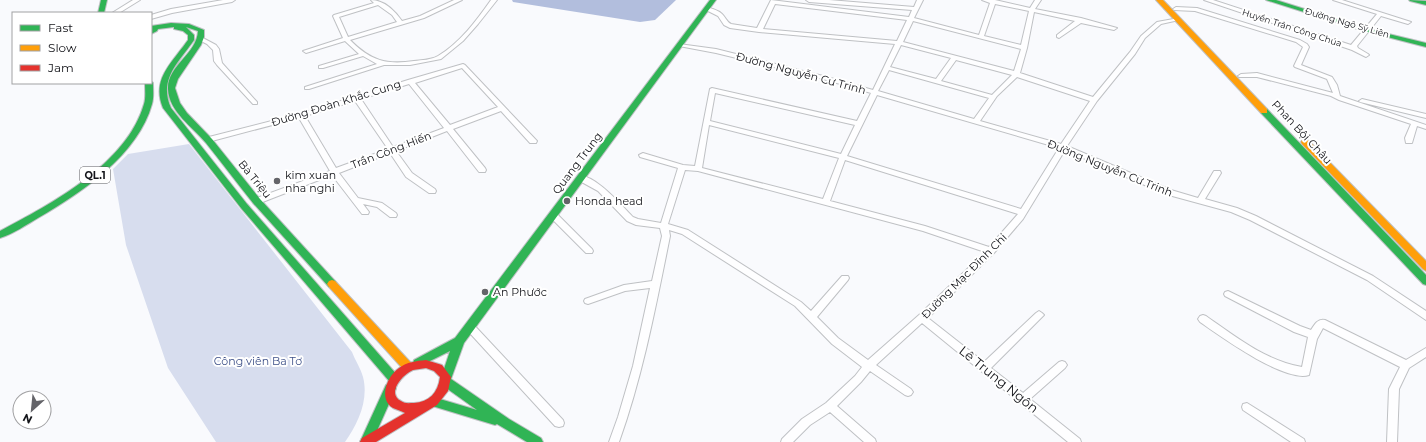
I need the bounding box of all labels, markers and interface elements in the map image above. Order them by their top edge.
street label: Đường Ngô Sỹ Liên [1304,5,1391,40]
street label: Huyền Trân Công Chúa [1241,6,1343,49]
legend [12,12,152,84]
text: Fast [48,20,73,35]
text: Slow [48,40,77,55]
street label: Đường Nguyễn Cư Trinh [734,49,868,97]
text: Jam [47,60,74,75]
street label: Đường Đoàn Khắc Cung [270,77,402,129]
street label: Phan Bội Châu [1269,97,1335,167]
street label: Trần Công Hiến [349,128,433,172]
street label: Quang Trung [549,129,605,197]
street label: Đường Nguyễn Cư Trinh [1045,136,1175,200]
street label: Bà Triệu [235,157,275,201]
road number: QL.1 [80,167,110,183]
place label: kim xuan nha nghi [285,168,336,195]
marker: kim xuan nha nghi [272,176,282,186]
place label: Honda head [575,194,643,208]
marker: Honda head [562,196,572,206]
street label: Đường Mạc Đĩnh Chi [918,230,1010,322]
place label: An Phước [493,285,547,299]
marker: An Phước [480,287,490,297]
street label: Lê Trung Ngôn [956,342,1042,416]
park label: Công viên Ba Tơ [214,354,302,368]
north arrow [12,390,52,430]
text: N [20,411,35,427]

